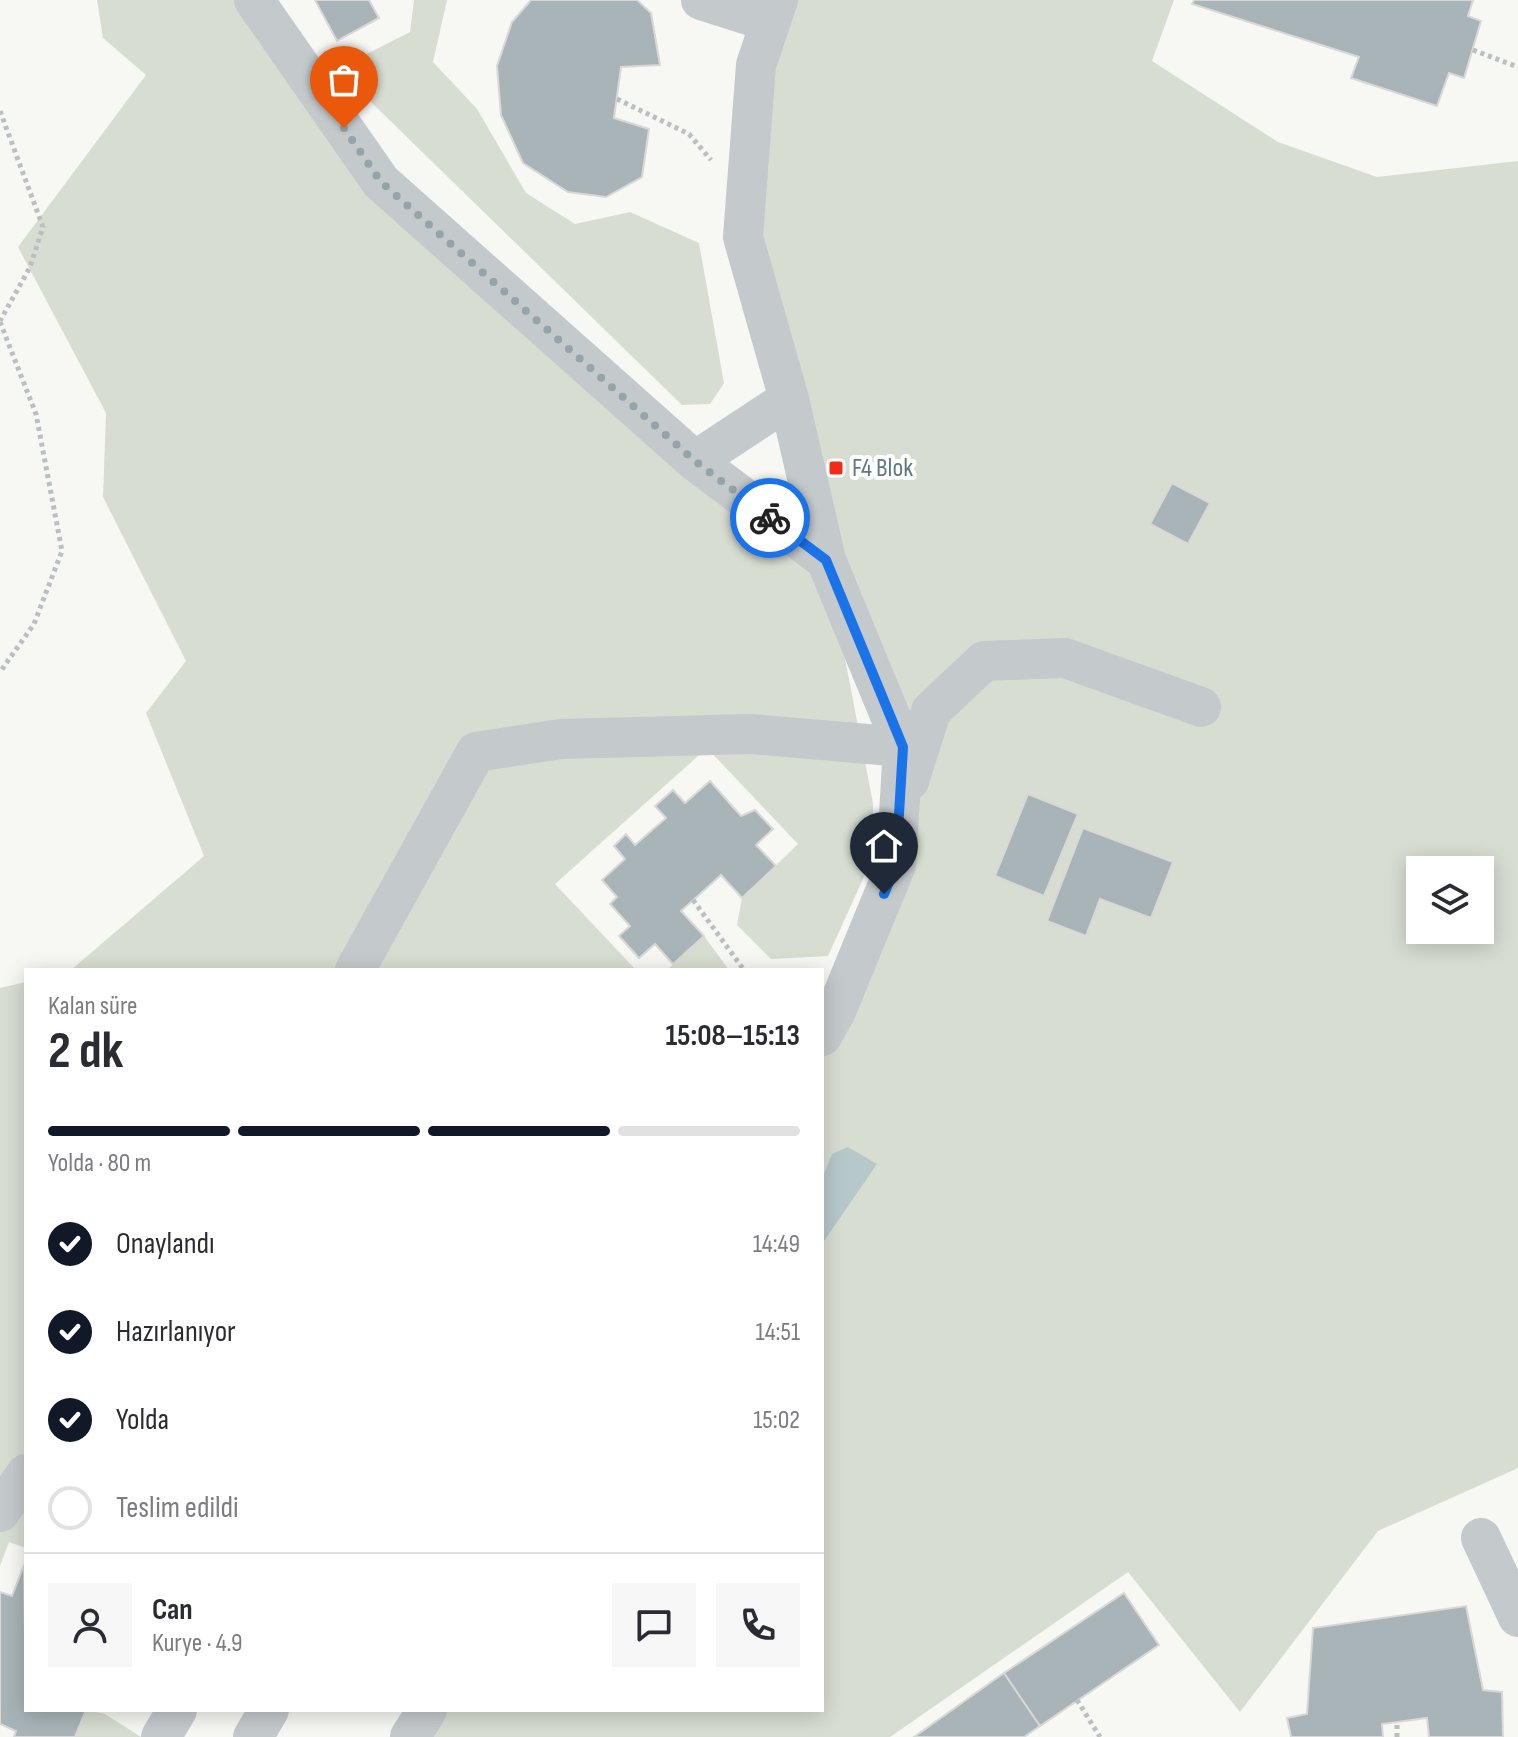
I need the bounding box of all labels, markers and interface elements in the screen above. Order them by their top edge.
pin [310,46,378,128]
icon: bag [322,58,366,102]
place label: F4 Blok [852,453,913,484]
marker: F4 Blok [827,459,845,477]
courier [730,478,810,558]
icon: bike [748,496,792,540]
pin [850,812,918,894]
icon: home [862,824,906,868]
map controls [1406,856,1494,944]
button: layers [1406,856,1494,944]
text: Kalan süre [48,991,137,1022]
text: 15:08–15:13 [665,1018,800,1054]
text: 2 dk [48,1020,124,1083]
text: Yolda · 80 m [48,1148,151,1179]
icon: check [48,1222,92,1266]
text: Onaylandı [116,1226,215,1262]
text: 14:49 [753,1229,800,1260]
icon: check [48,1310,92,1354]
text: Hazırlanıyor [116,1314,236,1350]
text: 14:51 [756,1317,800,1348]
icon: check [48,1398,92,1442]
text: Yolda [116,1402,169,1438]
text: 15:02 [753,1405,800,1436]
text: Teslim edildi [116,1490,239,1526]
button: person [48,1583,132,1667]
button: chat [612,1583,696,1667]
button: phone [716,1583,800,1667]
text: Can [152,1592,193,1628]
text: Kurye · 4.9 [152,1628,242,1659]

